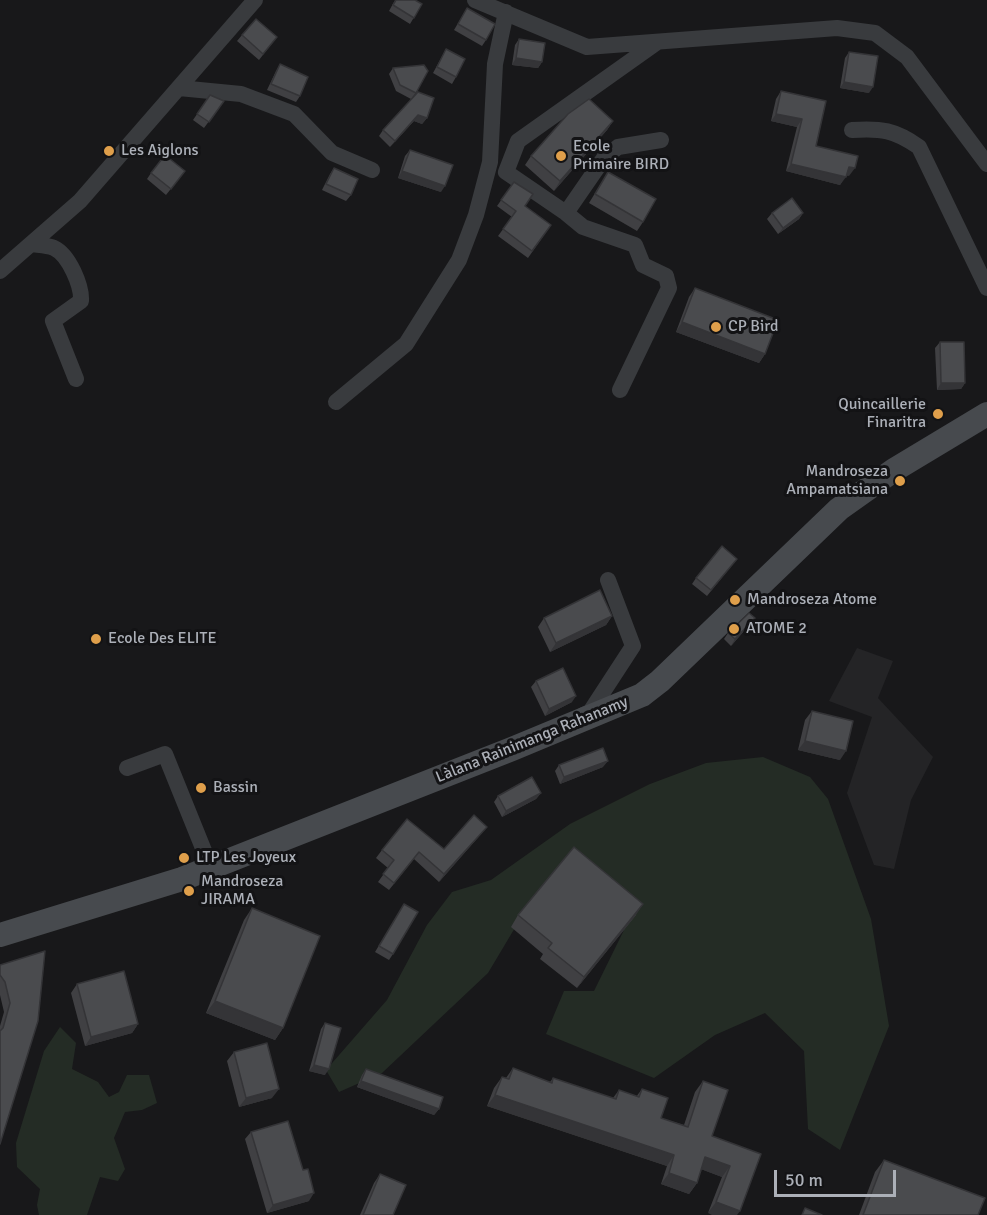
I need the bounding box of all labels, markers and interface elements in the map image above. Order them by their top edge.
place label: Ecole Primaire BIRD [573,137,669,175]
place label: Les Aiglons [121,141,199,161]
marker: Les Aiglons [102,144,116,158]
marker: Ecole Primaire BIRD [554,149,568,163]
place label: CP Bird [728,317,778,337]
marker: CP Bird [709,320,723,334]
place label: Quincaillerie Finaritra [838,395,926,433]
marker: Quincaillerie Finaritra [931,407,945,421]
place label: Mandroseza Ampamatsiana [786,462,888,500]
marker: Mandroseza Ampamatsiana [893,474,907,488]
place label: Mandroseza Atome [747,590,877,610]
marker: Mandroseza Atome [728,593,742,607]
place label: ATOME 2 [746,619,807,639]
marker: ATOME 2 [727,622,741,636]
place label: Ecole Des ELITE [108,629,216,649]
marker: Ecole Des ELITE [89,632,103,646]
street label: Làlana Rainimanga Rahanamy [433,693,631,787]
place label: Bassin [213,778,258,798]
marker: Bassin [194,781,208,795]
place label: LTP Les Joyeux [196,848,296,868]
marker: LTP Les Joyeux [177,851,191,865]
place label: Mandroseza JIRAMA [201,872,283,910]
marker: Mandroseza JIRAMA [182,884,196,898]
scale bar [777,1158,898,1196]
text: 50 m [785,1169,823,1191]

